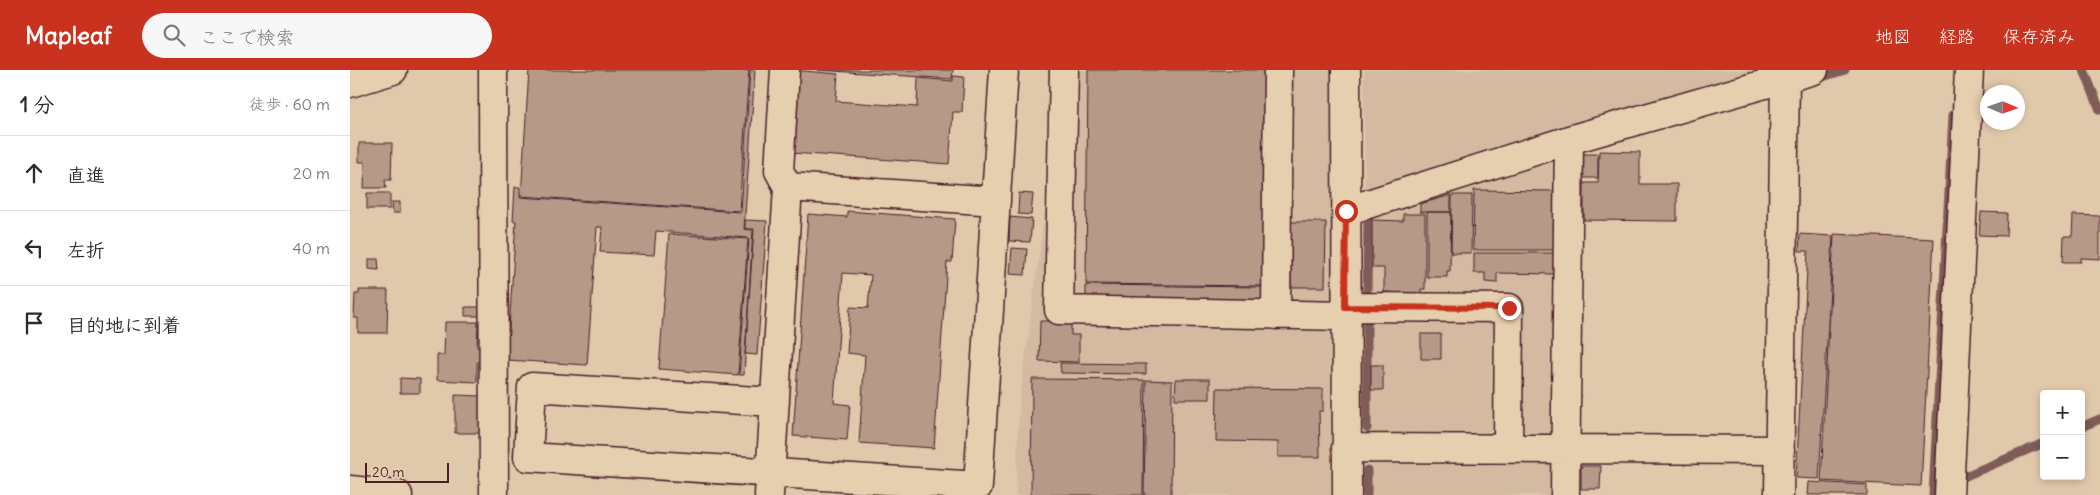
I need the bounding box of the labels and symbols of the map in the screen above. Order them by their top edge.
north arrow [1980,85,2025,130]
route start [1335,200,1358,223]
route end [1498,297,1521,320]
scale bar [365,460,449,483]

